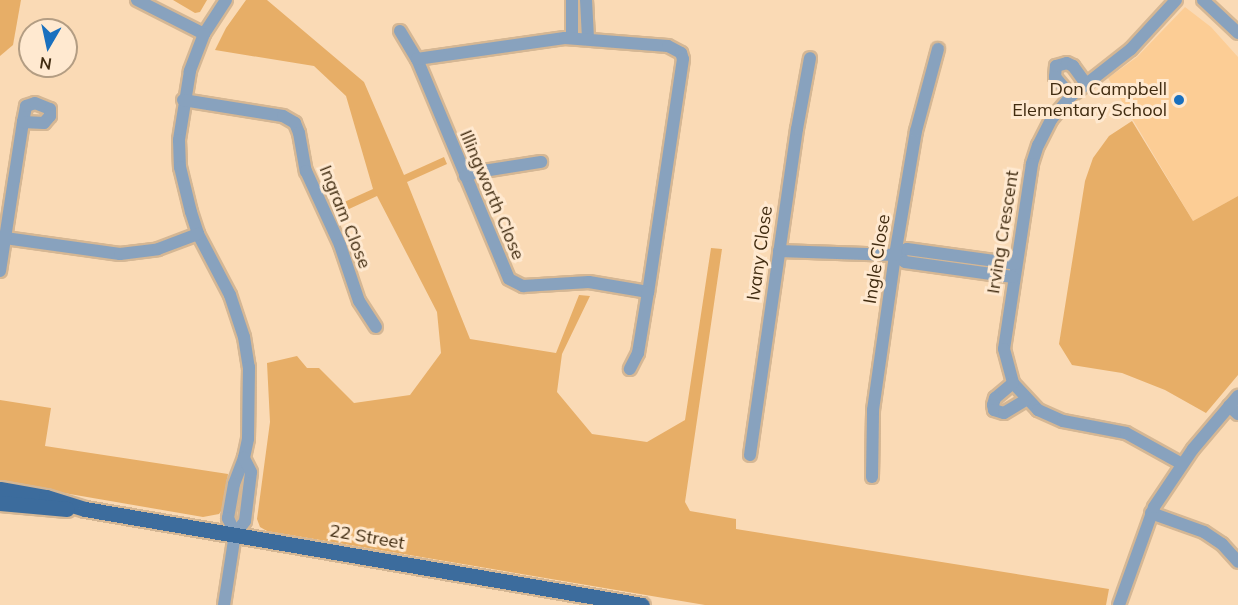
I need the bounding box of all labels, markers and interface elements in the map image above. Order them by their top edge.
north arrow [18,18,78,78]
text: N [38,53,53,75]
place label: Don Campbell Elementary School [1012,79,1167,122]
marker: Don Campbell Elementary School [1172,93,1186,107]
street label: Illingworth Close [455,127,529,263]
street label: Ingram Close [314,162,376,272]
street label: Irving Crescent [983,169,1023,295]
street label: Ivany Close [743,204,777,302]
street label: Ingle Close [859,213,895,305]
street label: 22 Street [328,520,406,554]

